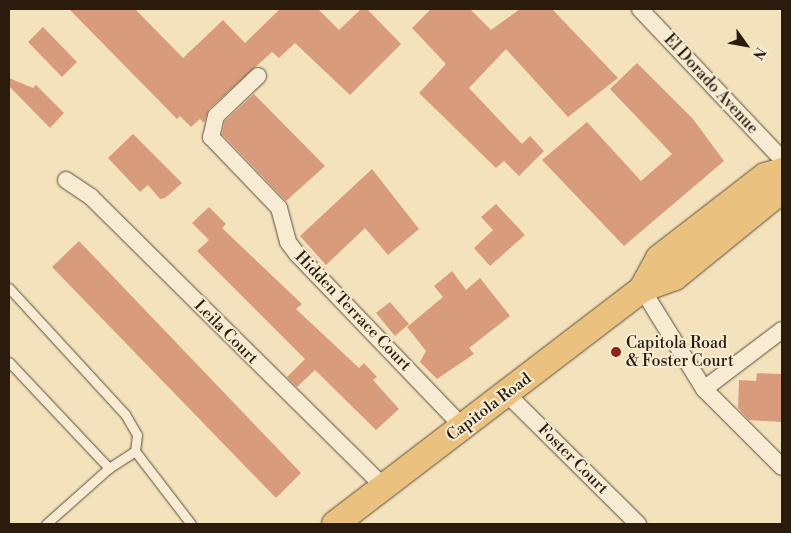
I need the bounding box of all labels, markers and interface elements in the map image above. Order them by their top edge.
north arrow [721,20,771,70]
street label: El Dorado Avenue [660,30,762,138]
text: N [748,43,769,62]
street label: Hidden Terrace Court [291,247,415,375]
street label: Leila Court [190,296,262,368]
place label: Capitola Road & Foster Court [626,333,734,371]
marker: Capitola Road & Foster Court [610,346,622,358]
street label: Capitola Road [443,369,535,445]
street label: Foster Court [534,420,612,498]

